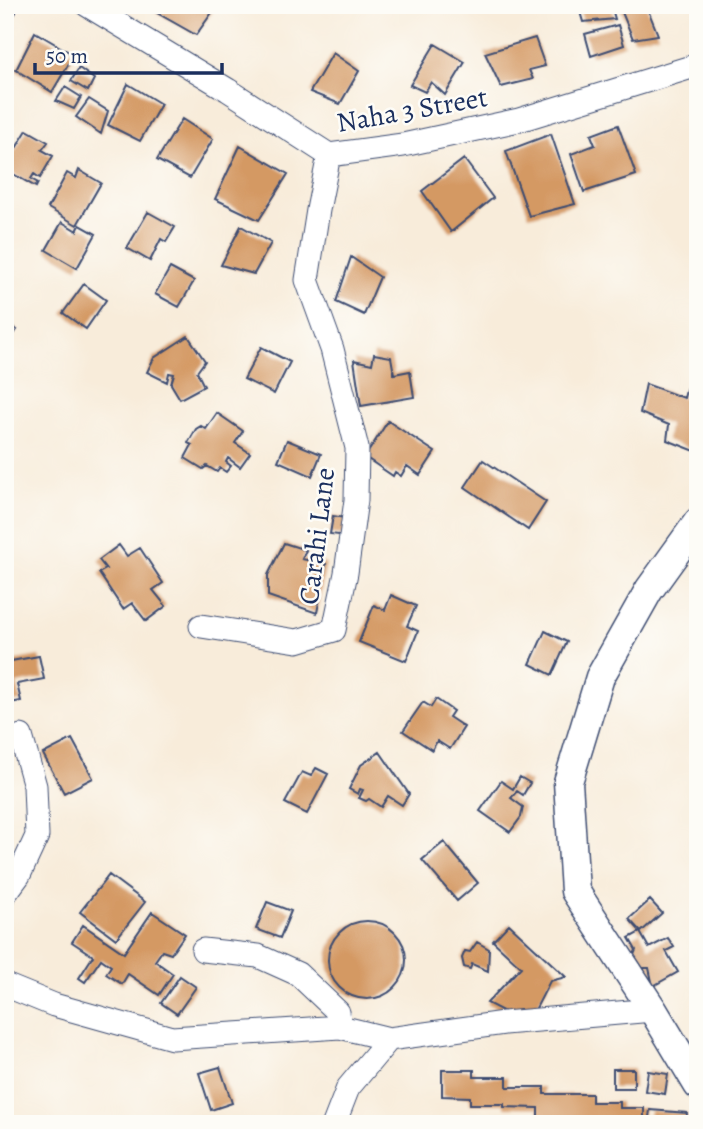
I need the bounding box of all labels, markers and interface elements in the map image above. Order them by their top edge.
scale bar [35,32,222,76]
text: 50 m [46,42,88,70]
street label: Naha 3 Street [334,78,490,142]
street label: Carahi Lane [290,465,344,607]

